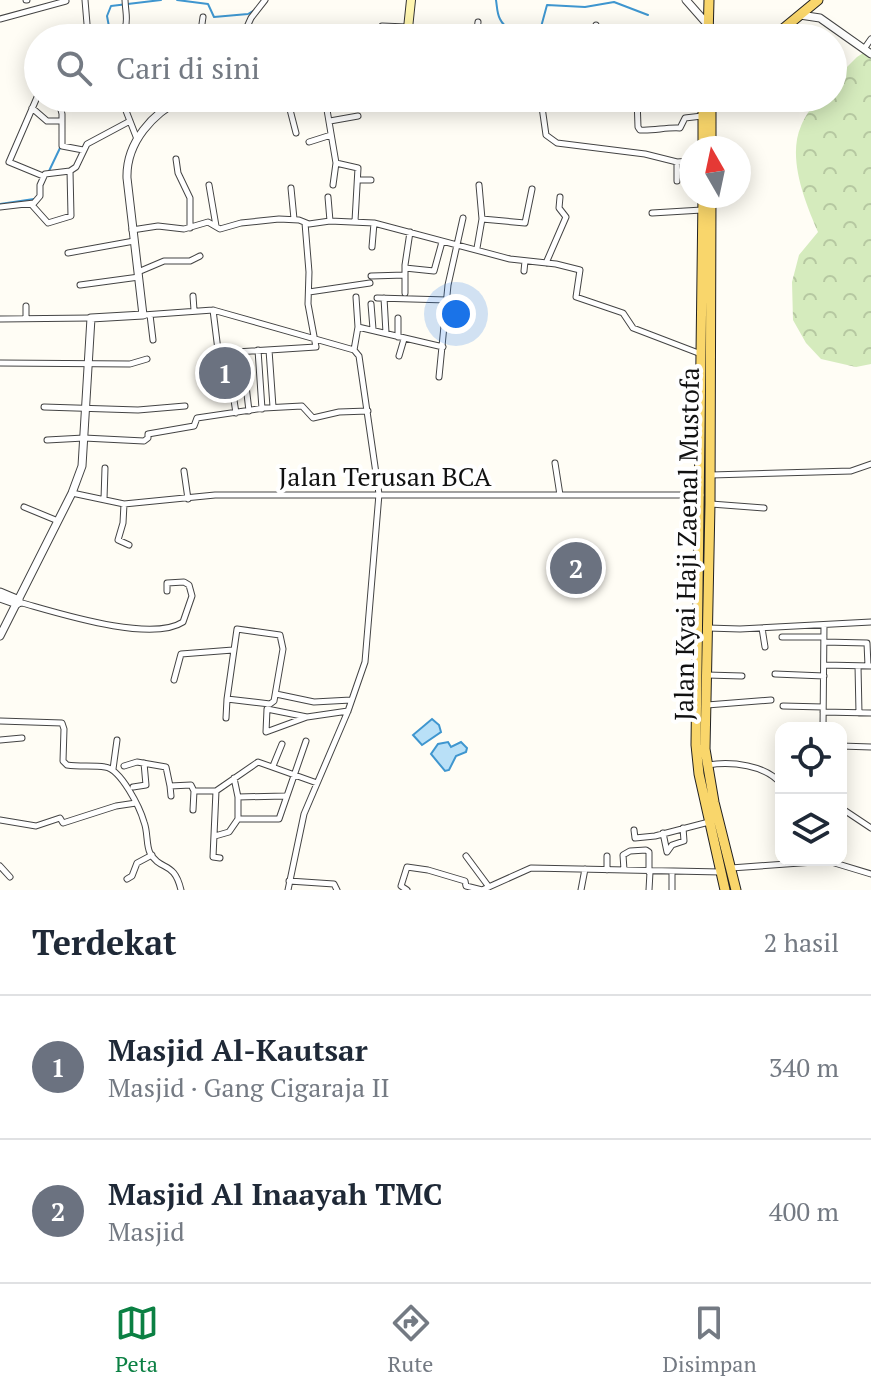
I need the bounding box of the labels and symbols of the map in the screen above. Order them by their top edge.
north arrow [679,136,751,208]
your location [436,294,476,334]
pin: 1 [199,343,251,403]
street label: Jalan Kyai Haji Zaenal Mustofa [666,367,706,721]
street label: Jalan Terusan BCA [278,459,492,493]
pin: 2 [550,538,602,598]

